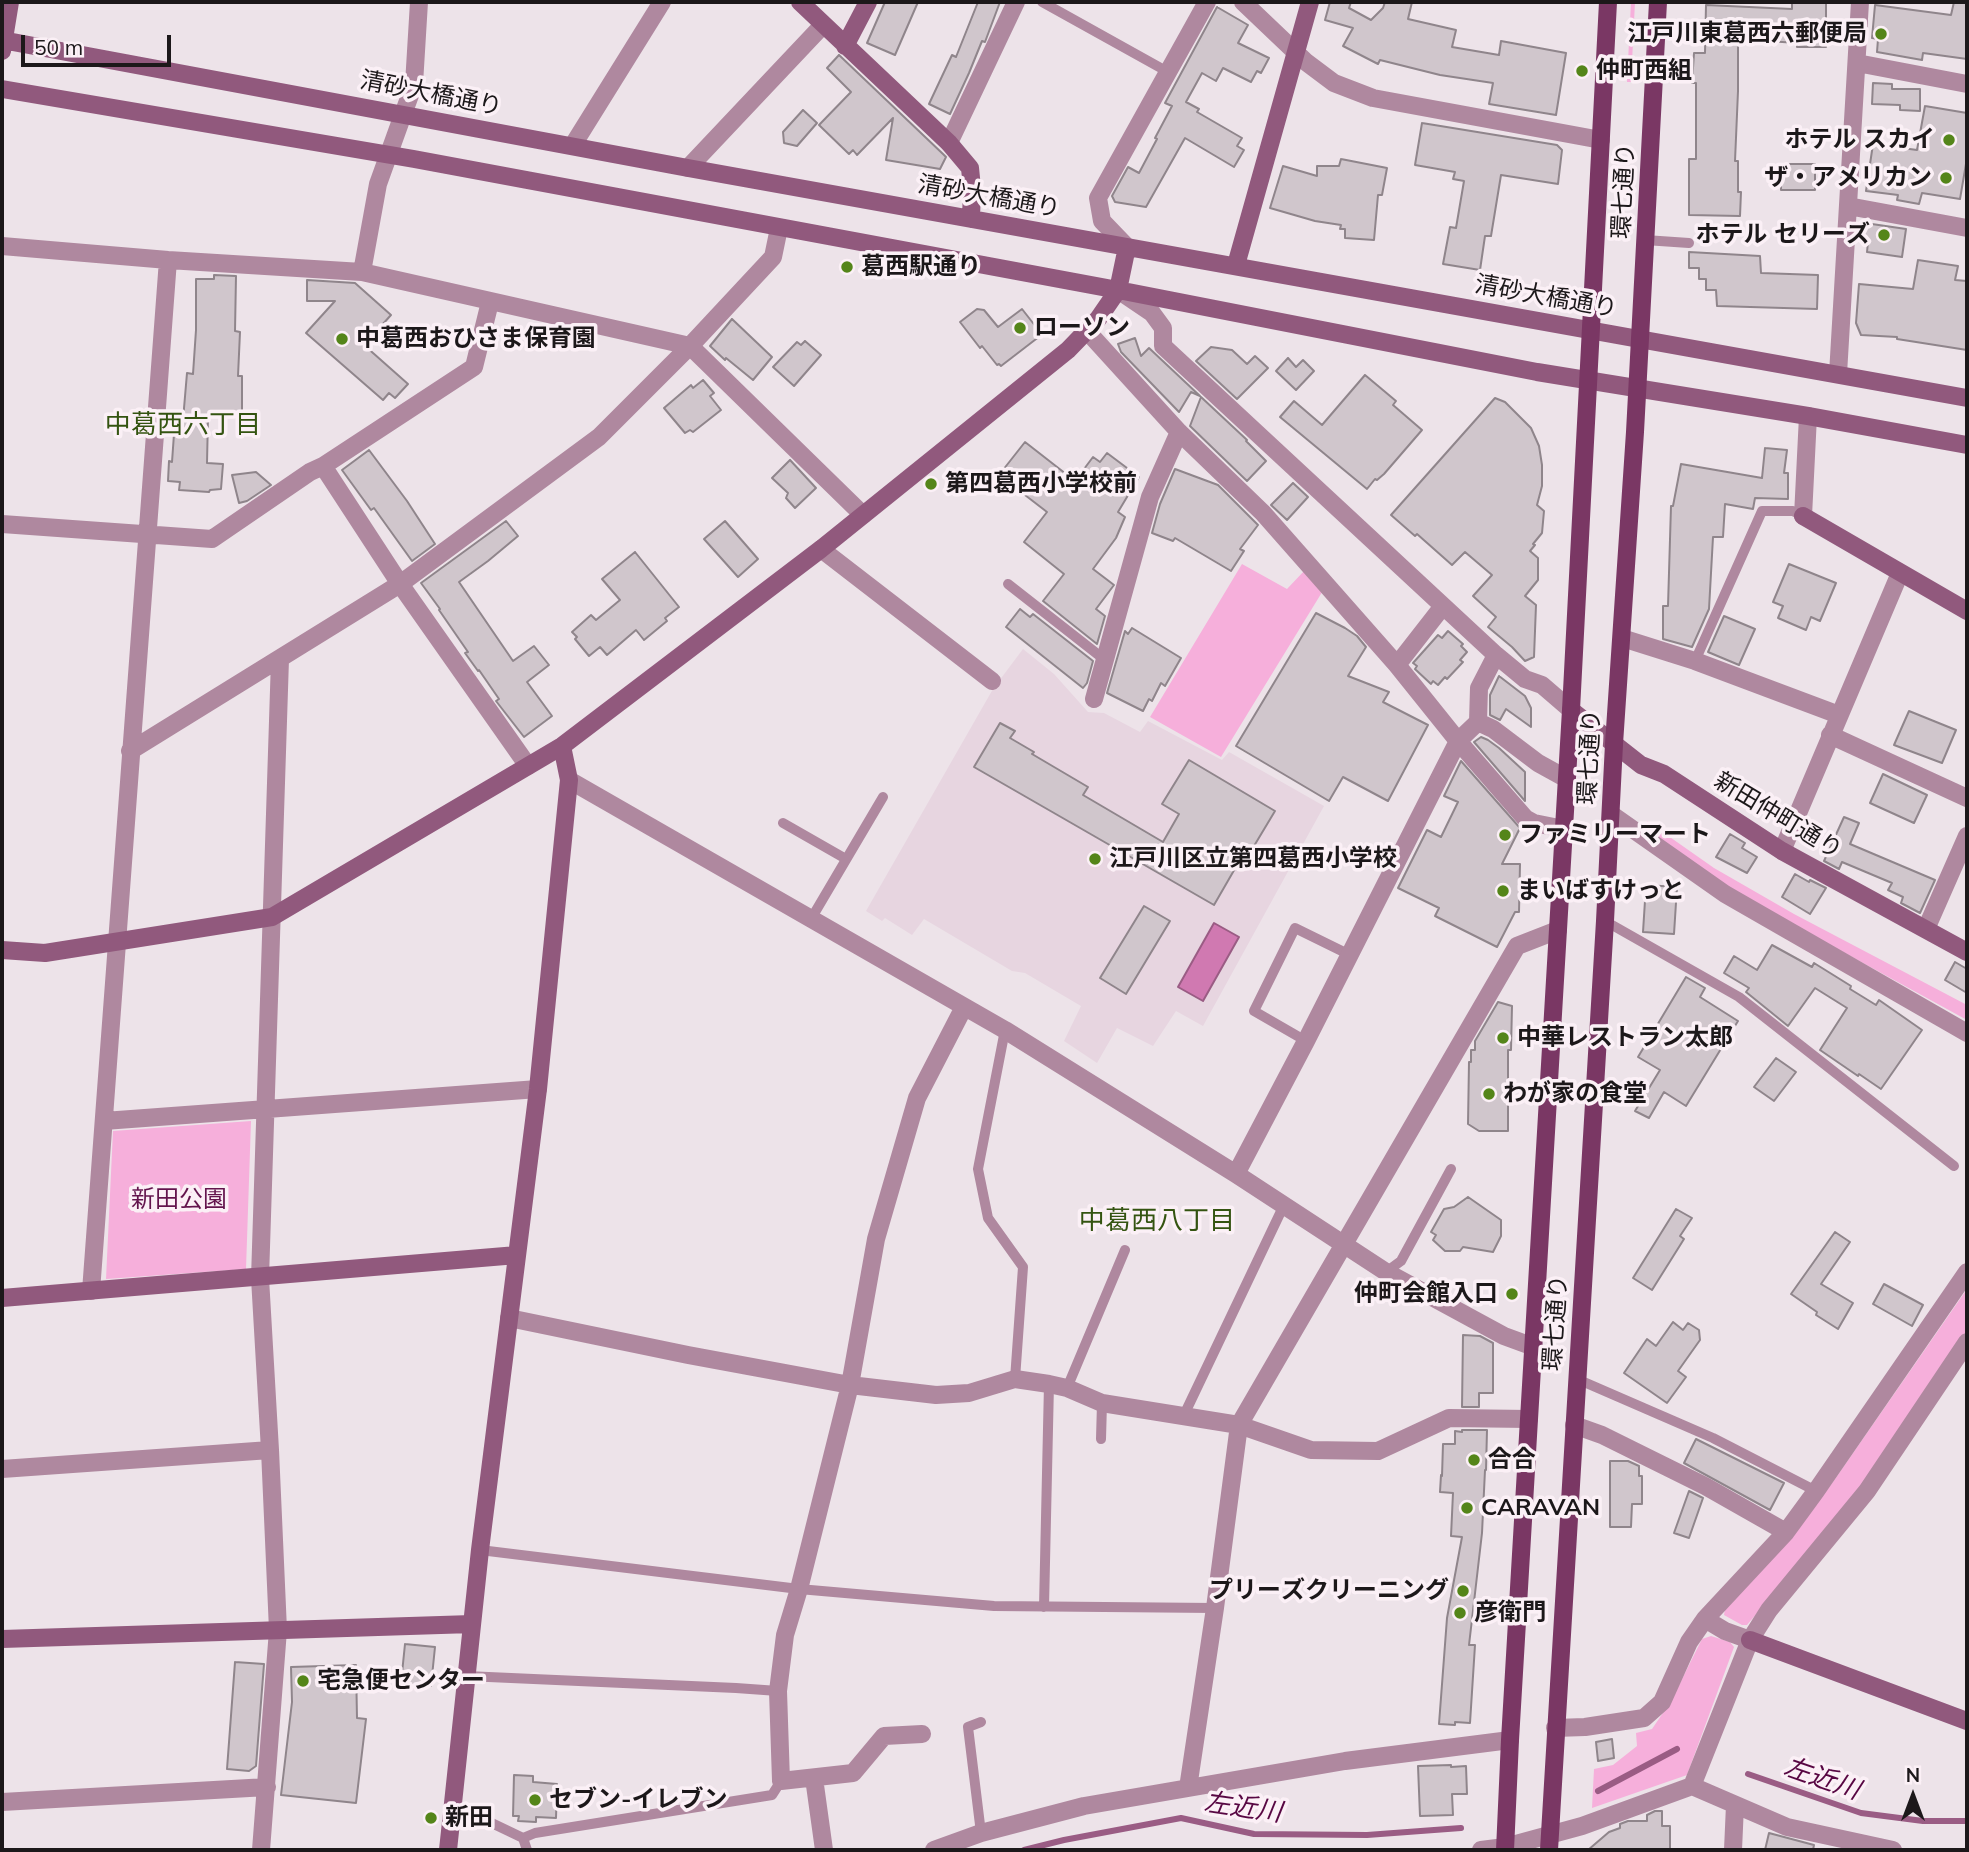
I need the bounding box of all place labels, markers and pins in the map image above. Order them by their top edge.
place label: 江戸川東葛西六郵便局 [1627,20,1867,48]
marker: 江戸川東葛西六郵便局 [1873,26,1889,42]
place label: 仲町西組 [1596,57,1692,85]
marker: 仲町西組 [1574,63,1590,79]
place label: ホテル スカイ [1784,126,1935,154]
marker: ホテル スカイ [1941,132,1957,148]
place label: ザ・アメリカン [1764,164,1932,192]
marker: ザ・アメリカン [1938,170,1954,186]
place label: ホテル セリーズ [1695,221,1870,249]
marker: ホテル セリーズ [1876,227,1892,243]
place label: 葛西駅通り [861,253,981,281]
marker: 葛西駅通り [839,259,855,275]
place label: ローソン [1034,314,1130,342]
marker: ローソン [1012,320,1028,336]
place label: 中葛西おひさま保育園 [356,325,596,353]
marker: 中葛西おひさま保育園 [334,331,350,347]
place label: 第四葛西小学校前 [945,470,1137,498]
marker: 第四葛西小学校前 [923,476,939,492]
place label: ファミリーマート [1519,821,1711,849]
marker: ファミリーマート [1497,827,1513,843]
place label: 江戸川区立第四葛西小学校 [1109,845,1397,873]
marker: 江戸川区立第四葛西小学校 [1087,851,1103,867]
place label: まいばすけっと [1517,877,1685,905]
marker: まいばすけっと [1495,883,1511,899]
place label: 中華レストラン太郎 [1517,1024,1733,1052]
marker: 中華レストラン太郎 [1495,1030,1511,1046]
place label: わが家の食堂 [1503,1080,1647,1108]
marker: わが家の食堂 [1481,1086,1497,1102]
place label: 仲町会館入口 [1354,1280,1498,1308]
marker: 仲町会館入口 [1504,1286,1520,1302]
place label: 合合 [1488,1446,1536,1474]
marker: 合合 [1466,1452,1482,1468]
place label: CARAVAN [1481,1494,1600,1522]
marker: CARAVAN [1459,1500,1475,1516]
place label: プリーズクリーニング [1209,1577,1449,1605]
marker: プリーズクリーニング [1455,1583,1471,1599]
place label: 彦衛門 [1474,1599,1546,1627]
marker: 彦衛門 [1452,1605,1468,1621]
place label: 宅急便センター [317,1667,485,1695]
marker: 宅急便センター [295,1673,311,1689]
place label: セブン-イレブン [549,1786,728,1814]
marker: セブン-イレブン [527,1792,543,1808]
place label: 新田 [445,1804,493,1832]
marker: 新田 [423,1810,439,1826]

